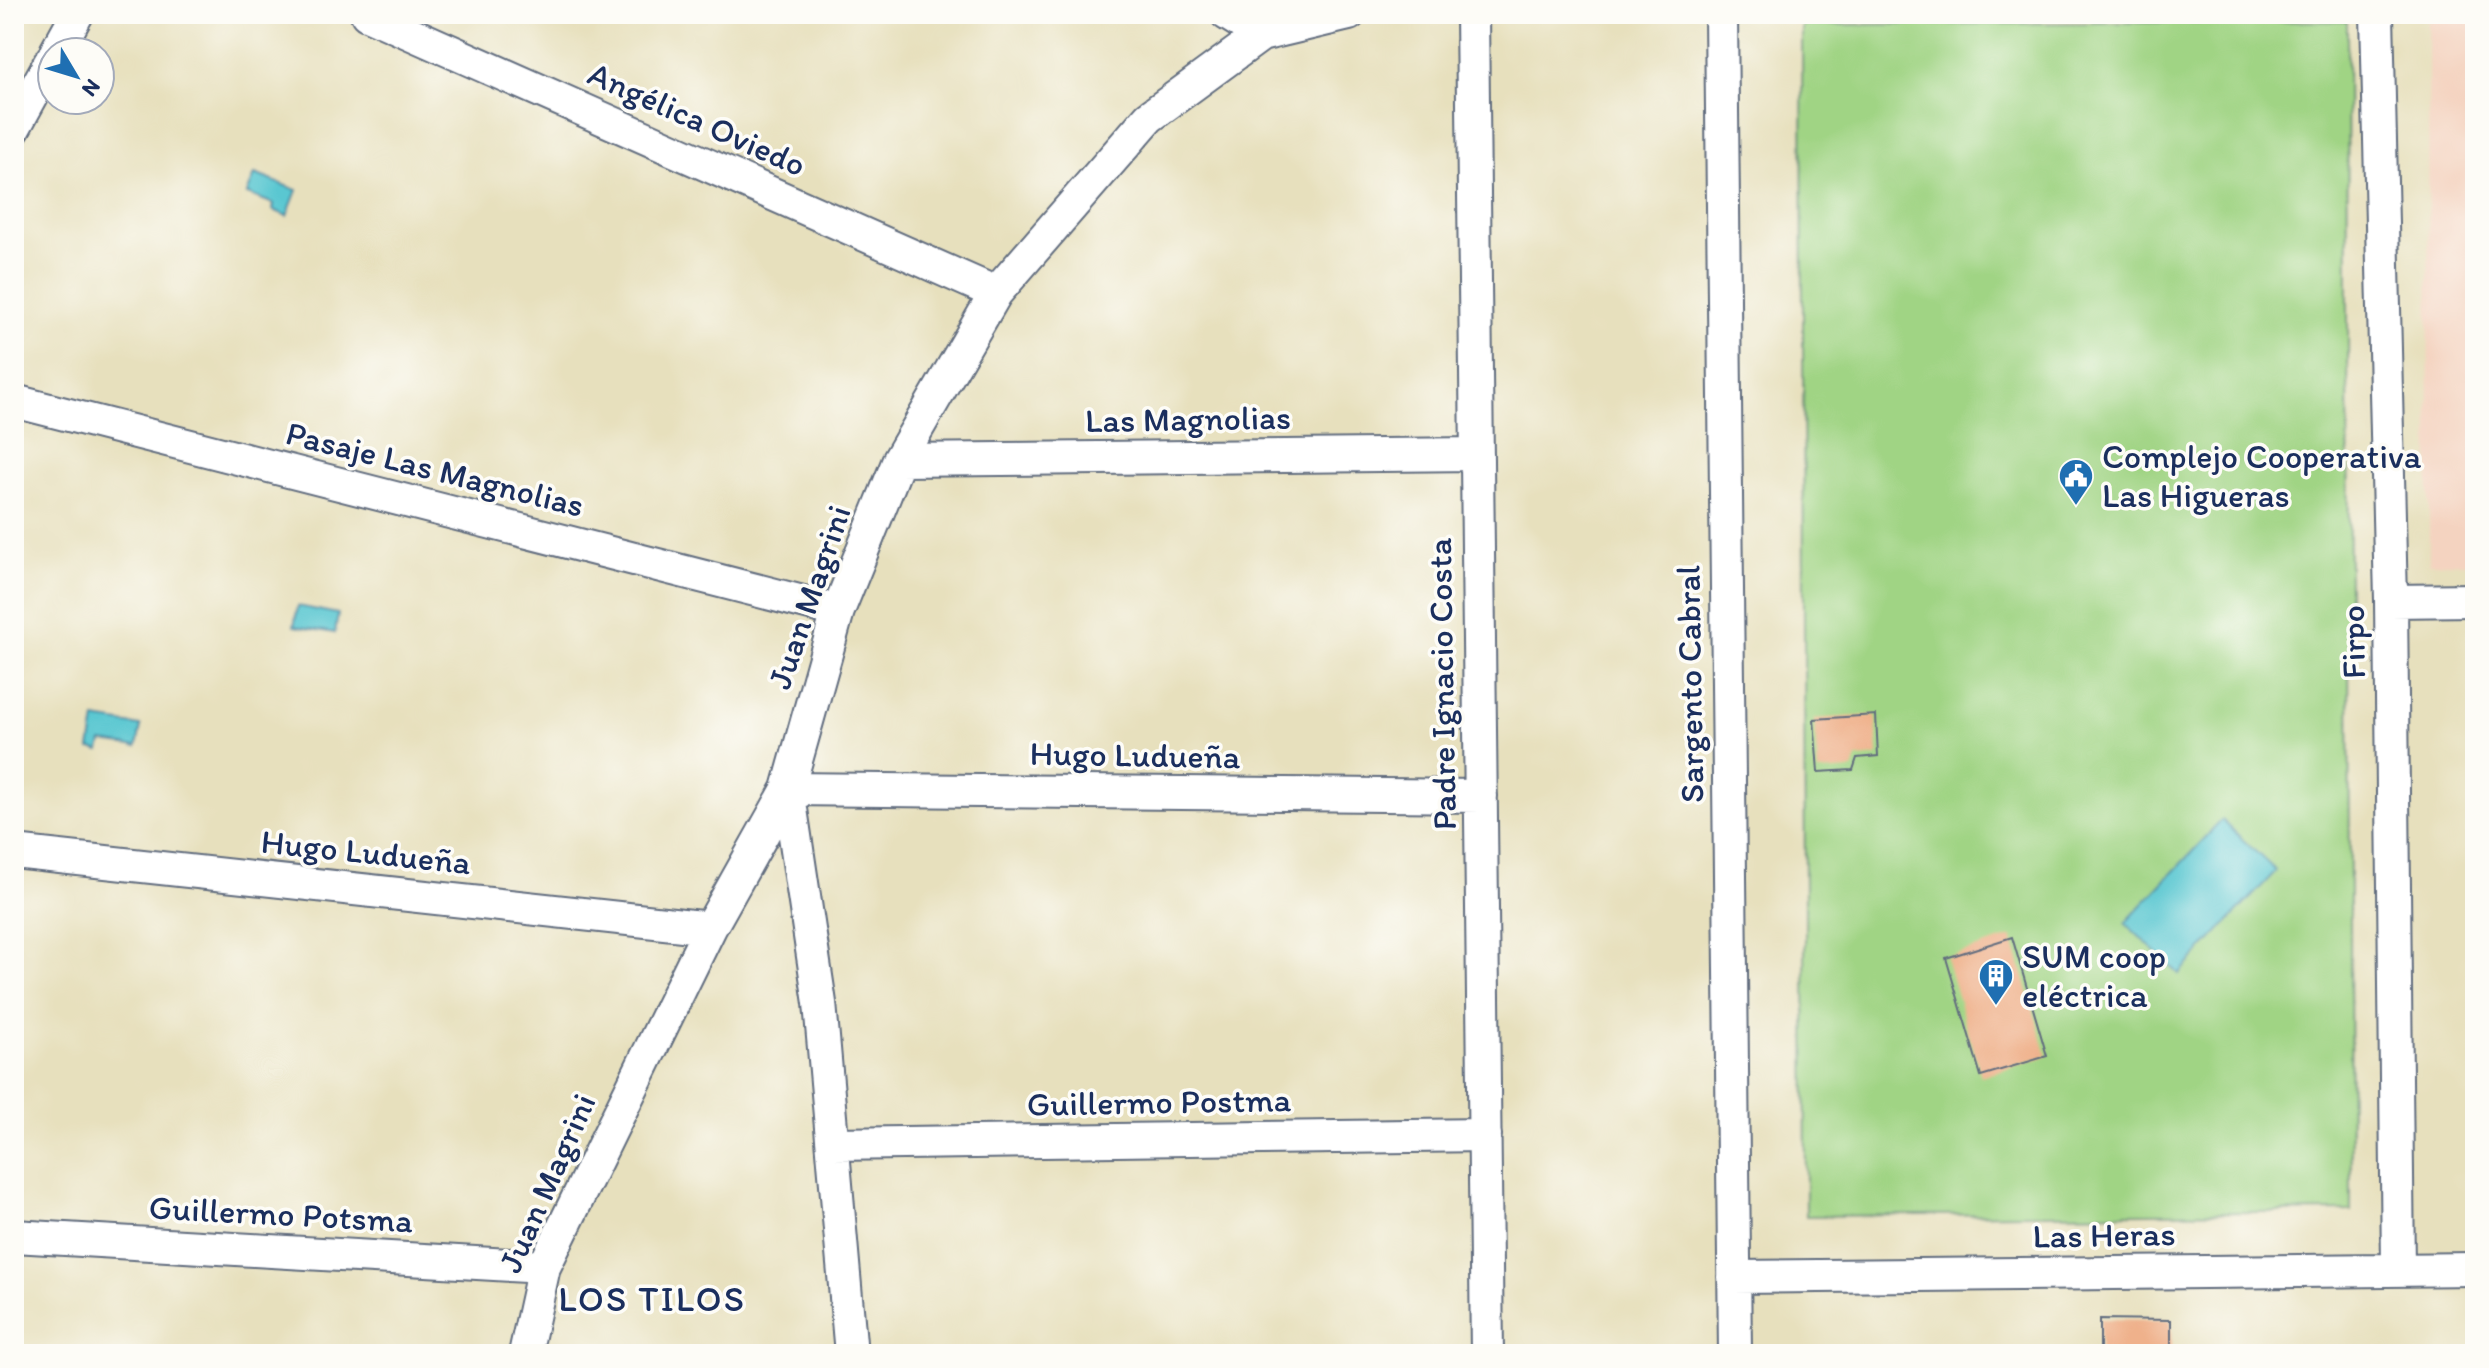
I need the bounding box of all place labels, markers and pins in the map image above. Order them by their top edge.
place label: Complejo Cooperativa Las Higueras [2102,436,2422,516]
public building icon: Complejo Cooperativa Las Higueras [2057,457,2095,507]
place label: SUM coop eléctrica [2022,936,2166,1016]
building icon: SUM coop eléctrica [1977,957,2015,1007]

